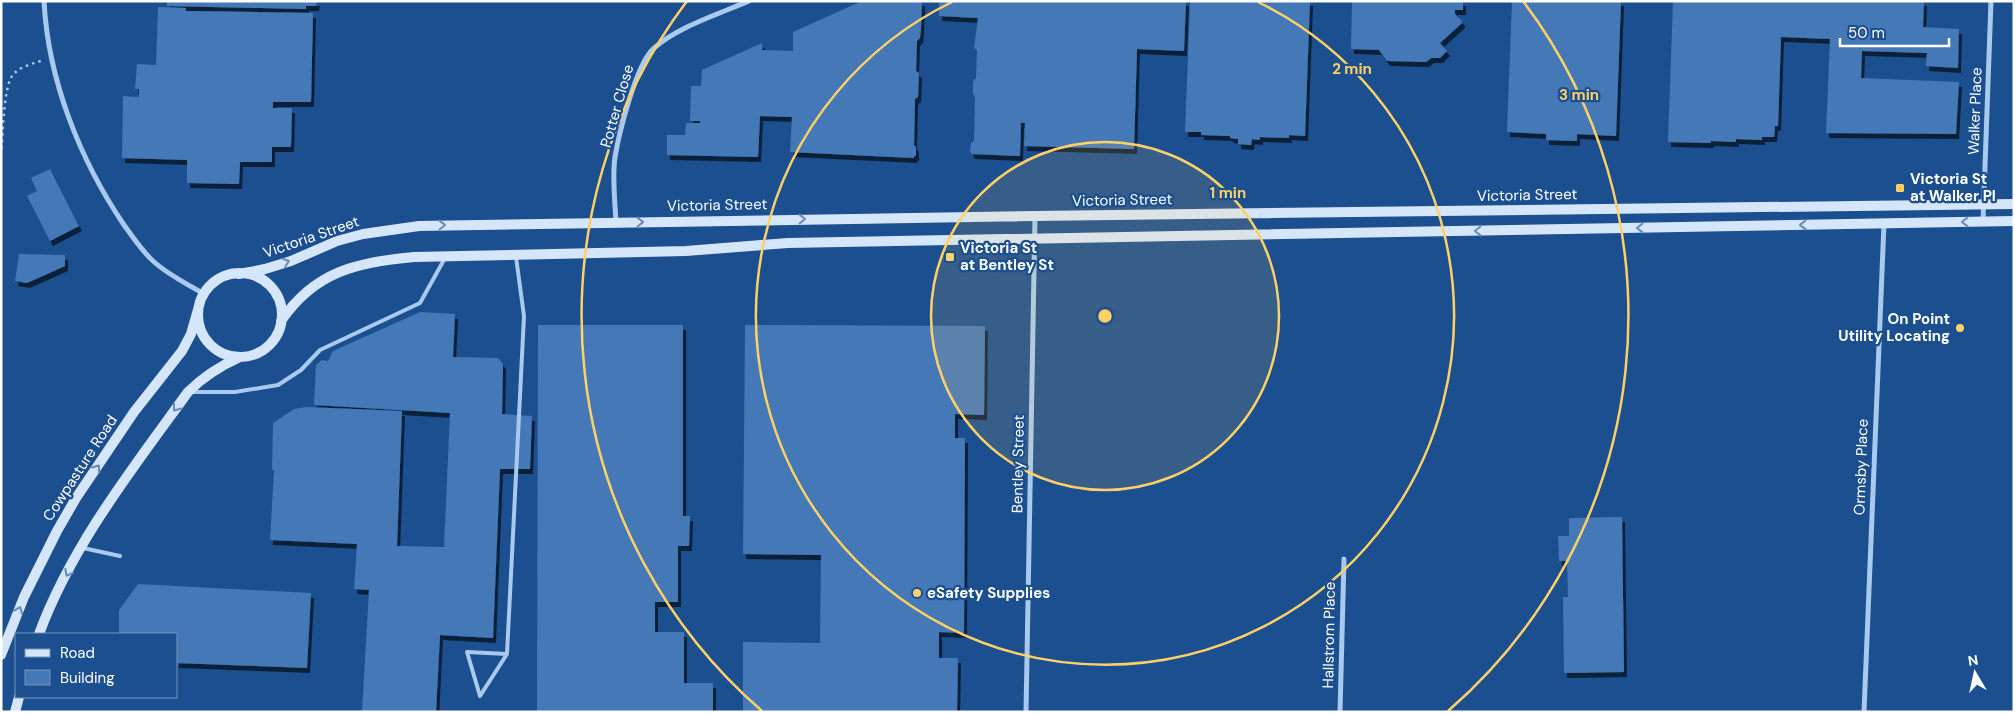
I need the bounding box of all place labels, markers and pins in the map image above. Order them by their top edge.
place label: Victoria St at Walker Pl [1910,169,1996,206]
marker: Victoria St at Walker Pl [1894,182,1906,194]
place label: Victoria St at Bentley St [960,238,1054,275]
marker: Victoria St at Bentley St [944,251,956,263]
centre of rings [1096,307,1114,325]
place label: On Point Utility Locating [1838,309,1950,346]
marker: On Point Utility Locating [1954,322,1966,334]
place label: eSafety Supplies [927,583,1050,603]
marker: eSafety Supplies [911,587,923,599]

